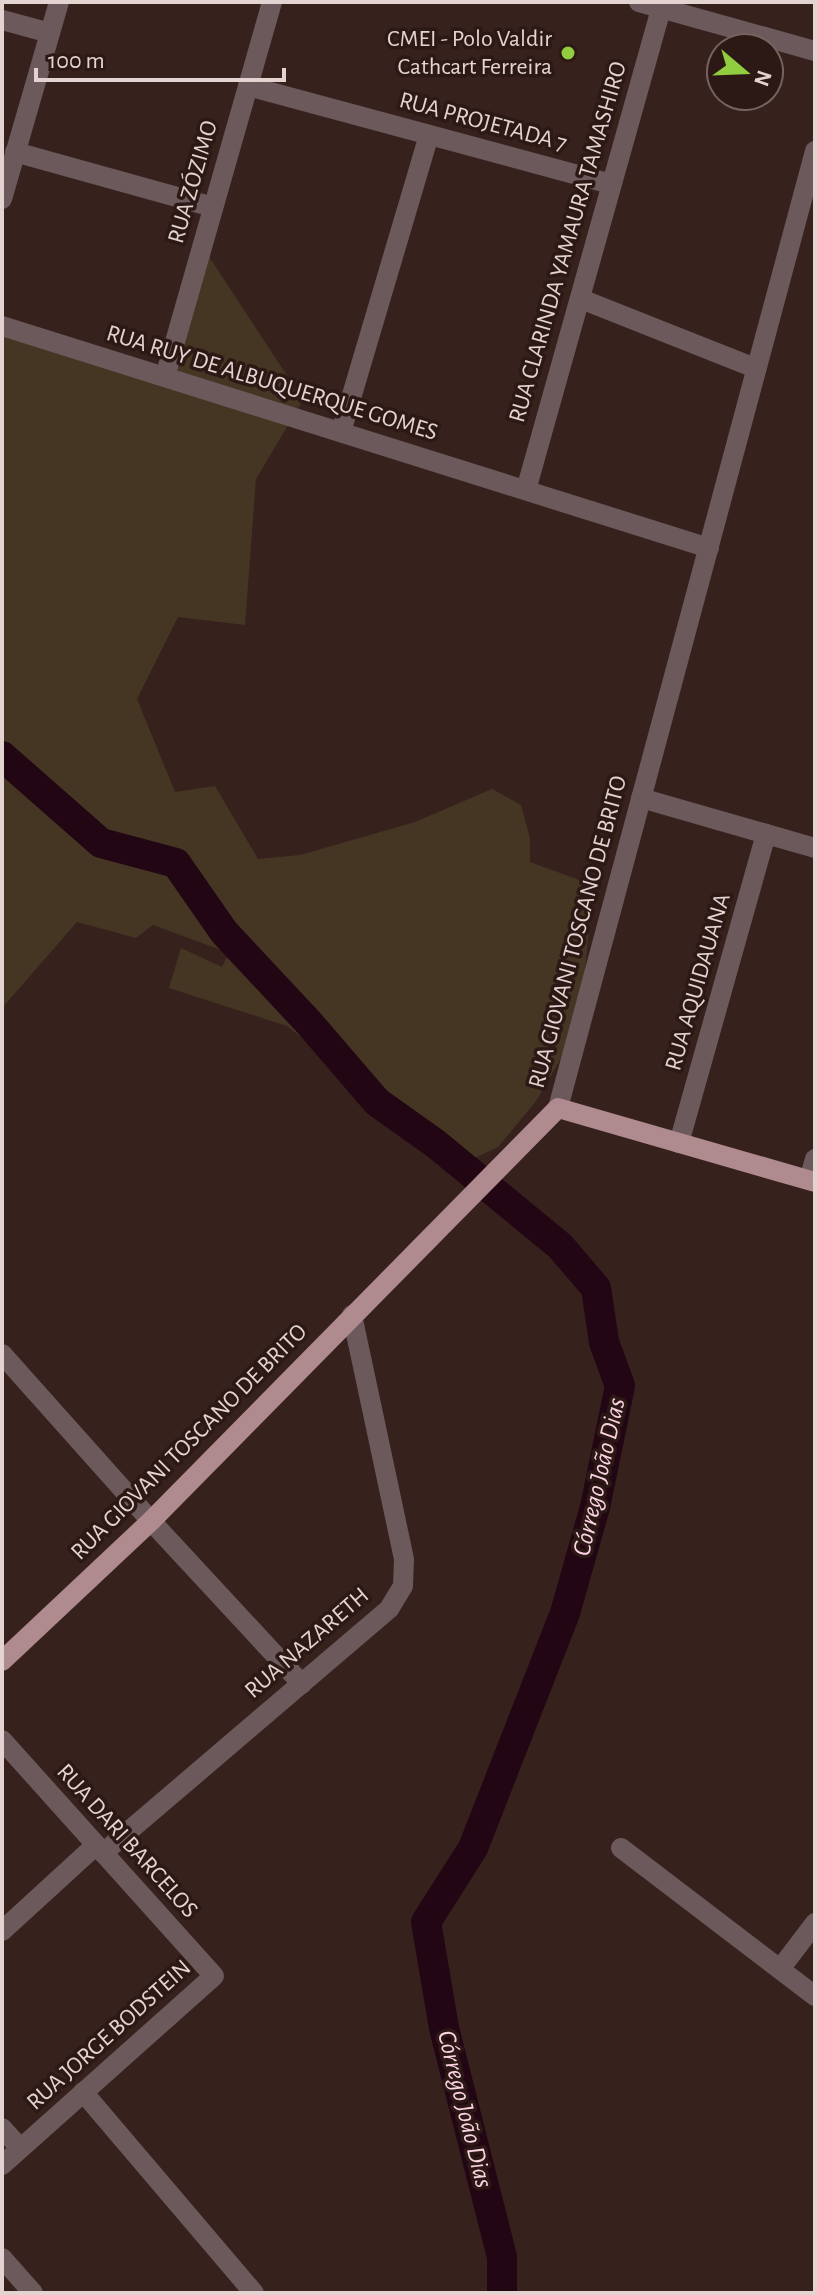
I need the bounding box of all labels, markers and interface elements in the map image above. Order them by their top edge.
place label: CMEI - Polo Valdir Cathcart Ferreira [387,27,552,79]
scale bar [36,32,284,82]
north arrow [705,32,785,112]
marker: CMEI - Polo Valdir Cathcart Ferreira [559,44,577,62]
text: 100 m [48,49,105,73]
street label: RUA CLARINDA YAMAURA TAMASHIRO [505,59,631,425]
text: N [750,67,776,89]
street label: RUA PROJETADA 7 [397,88,569,156]
street label: RUA ZÓZIMO [162,117,222,246]
street label: RUA RUY DE ALBUQUERQUE GOMES [104,321,440,445]
street label: RUA GIOVANI TOSCANO DE BRITO [525,773,631,1091]
street label: RUA AQUIDAUANA [661,891,735,1073]
street label: RUA GIOVANI TOSCANO DE BRITO [66,1319,312,1565]
water label: Córrego João Dias [568,1396,630,1558]
street label: RUA NAZARETH [241,1583,373,1703]
street label: RUA DARI BARCELOS [52,1760,202,1922]
street label: RUA JORGE BODSTEIN [22,1955,196,2115]
water label: Córrego João Dias [433,2028,497,2190]

